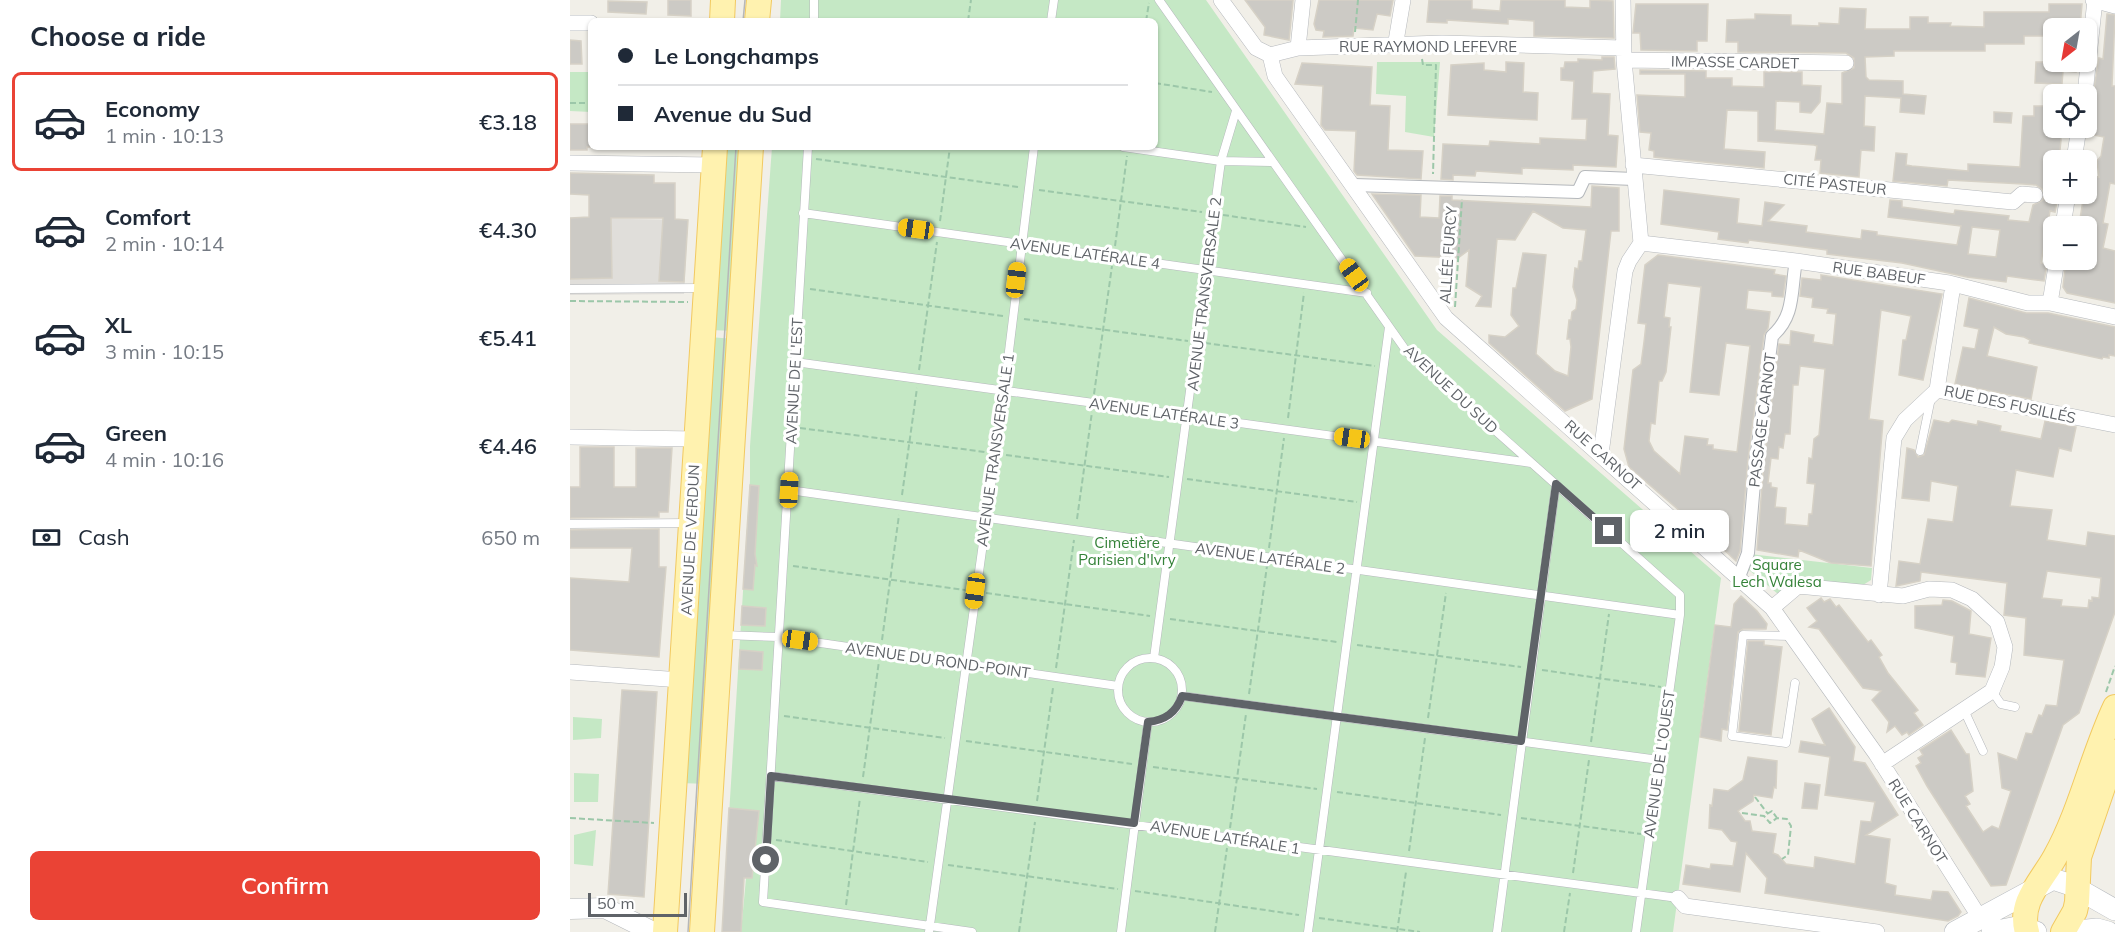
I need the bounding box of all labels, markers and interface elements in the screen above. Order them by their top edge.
north arrow [2043,18,2097,72]
map controls [2043,18,2097,270]
text: Choose a ride [30,19,206,53]
street label: RUE RAYMOND LEFEVRE [1339,37,1517,56]
text: Le Longchamps [654,42,819,70]
street label: IMPASSE CARDET [1671,51,1799,73]
button: locate [2043,84,2097,138]
icon: car [33,95,87,149]
text: Economy [105,95,200,123]
text: Avenue du Sud [654,100,812,128]
text: €3.18 [479,108,537,136]
text: 1 min · 10:13 [105,123,224,148]
button: + [2043,150,2097,204]
street label: CITÉ PASTEUR [1782,169,1888,199]
street label: AVENUE TRANSVERSALE 2 [1183,196,1225,392]
icon: car [33,203,87,257]
text: Comfort [105,203,191,231]
street label: ALLÉE FURCY [1435,205,1461,304]
text: €4.30 [479,216,537,244]
button: − [2043,216,2097,270]
car [897,218,935,240]
text: 2 min · 10:14 [105,231,224,256]
street label: AVENUE LATÉRALE 4 [1009,233,1161,273]
car [1336,255,1372,295]
street label: RUE BABEUF [1831,257,1927,289]
car [1005,261,1027,299]
icon: car [33,311,87,365]
text: XL [105,311,132,339]
street label: AVENUE DE L'EST [781,317,807,445]
text: €5.41 [479,324,537,352]
text: 3 min · 10:15 [105,339,224,364]
street label: AVENUE DU SUD [1400,340,1502,438]
street label: AVENUE TRANSVERSALE 1 [972,352,1018,548]
street label: PASSAGE CARNOT [1744,352,1780,488]
street label: RUE DES FUSILLÉS [1942,381,2078,427]
street label: AVENUE LATÉRALE 3 [1088,393,1240,433]
street label: RUE CARNOT [1561,416,1645,494]
icon: car [33,419,87,473]
text: Green [105,419,167,447]
car [1333,427,1371,449]
text: €4.46 [479,432,537,460]
text: 4 min · 10:16 [105,447,224,472]
street label: AVENUE DE VERDUN [677,464,703,616]
car [779,472,799,508]
callout: 2 min [1630,510,1729,552]
route end [1595,517,1622,544]
text: 2 min [1654,518,1705,543]
icon: cash [30,521,63,554]
text: Cash [78,523,130,551]
text: 650 m [481,525,540,550]
park label: Cimetière Parisien d'Ivry [1078,533,1176,569]
street label: AVENUE LATÉRALE 2 [1194,538,1346,578]
park label: Square Lech Walesa [1732,555,1822,591]
car [964,572,986,610]
car [781,629,819,651]
street label: AVENUE DU ROND-POINT [844,638,1032,682]
street label: AVENUE DE L'OUEST [1639,689,1679,839]
street label: RUE CARNOT [1884,775,1952,867]
street label: AVENUE LATÉRALE 1 [1149,816,1301,858]
route start [752,846,779,873]
button: Confirm [30,851,540,920]
scale bar [588,890,687,918]
text: 50 m [597,893,634,913]

